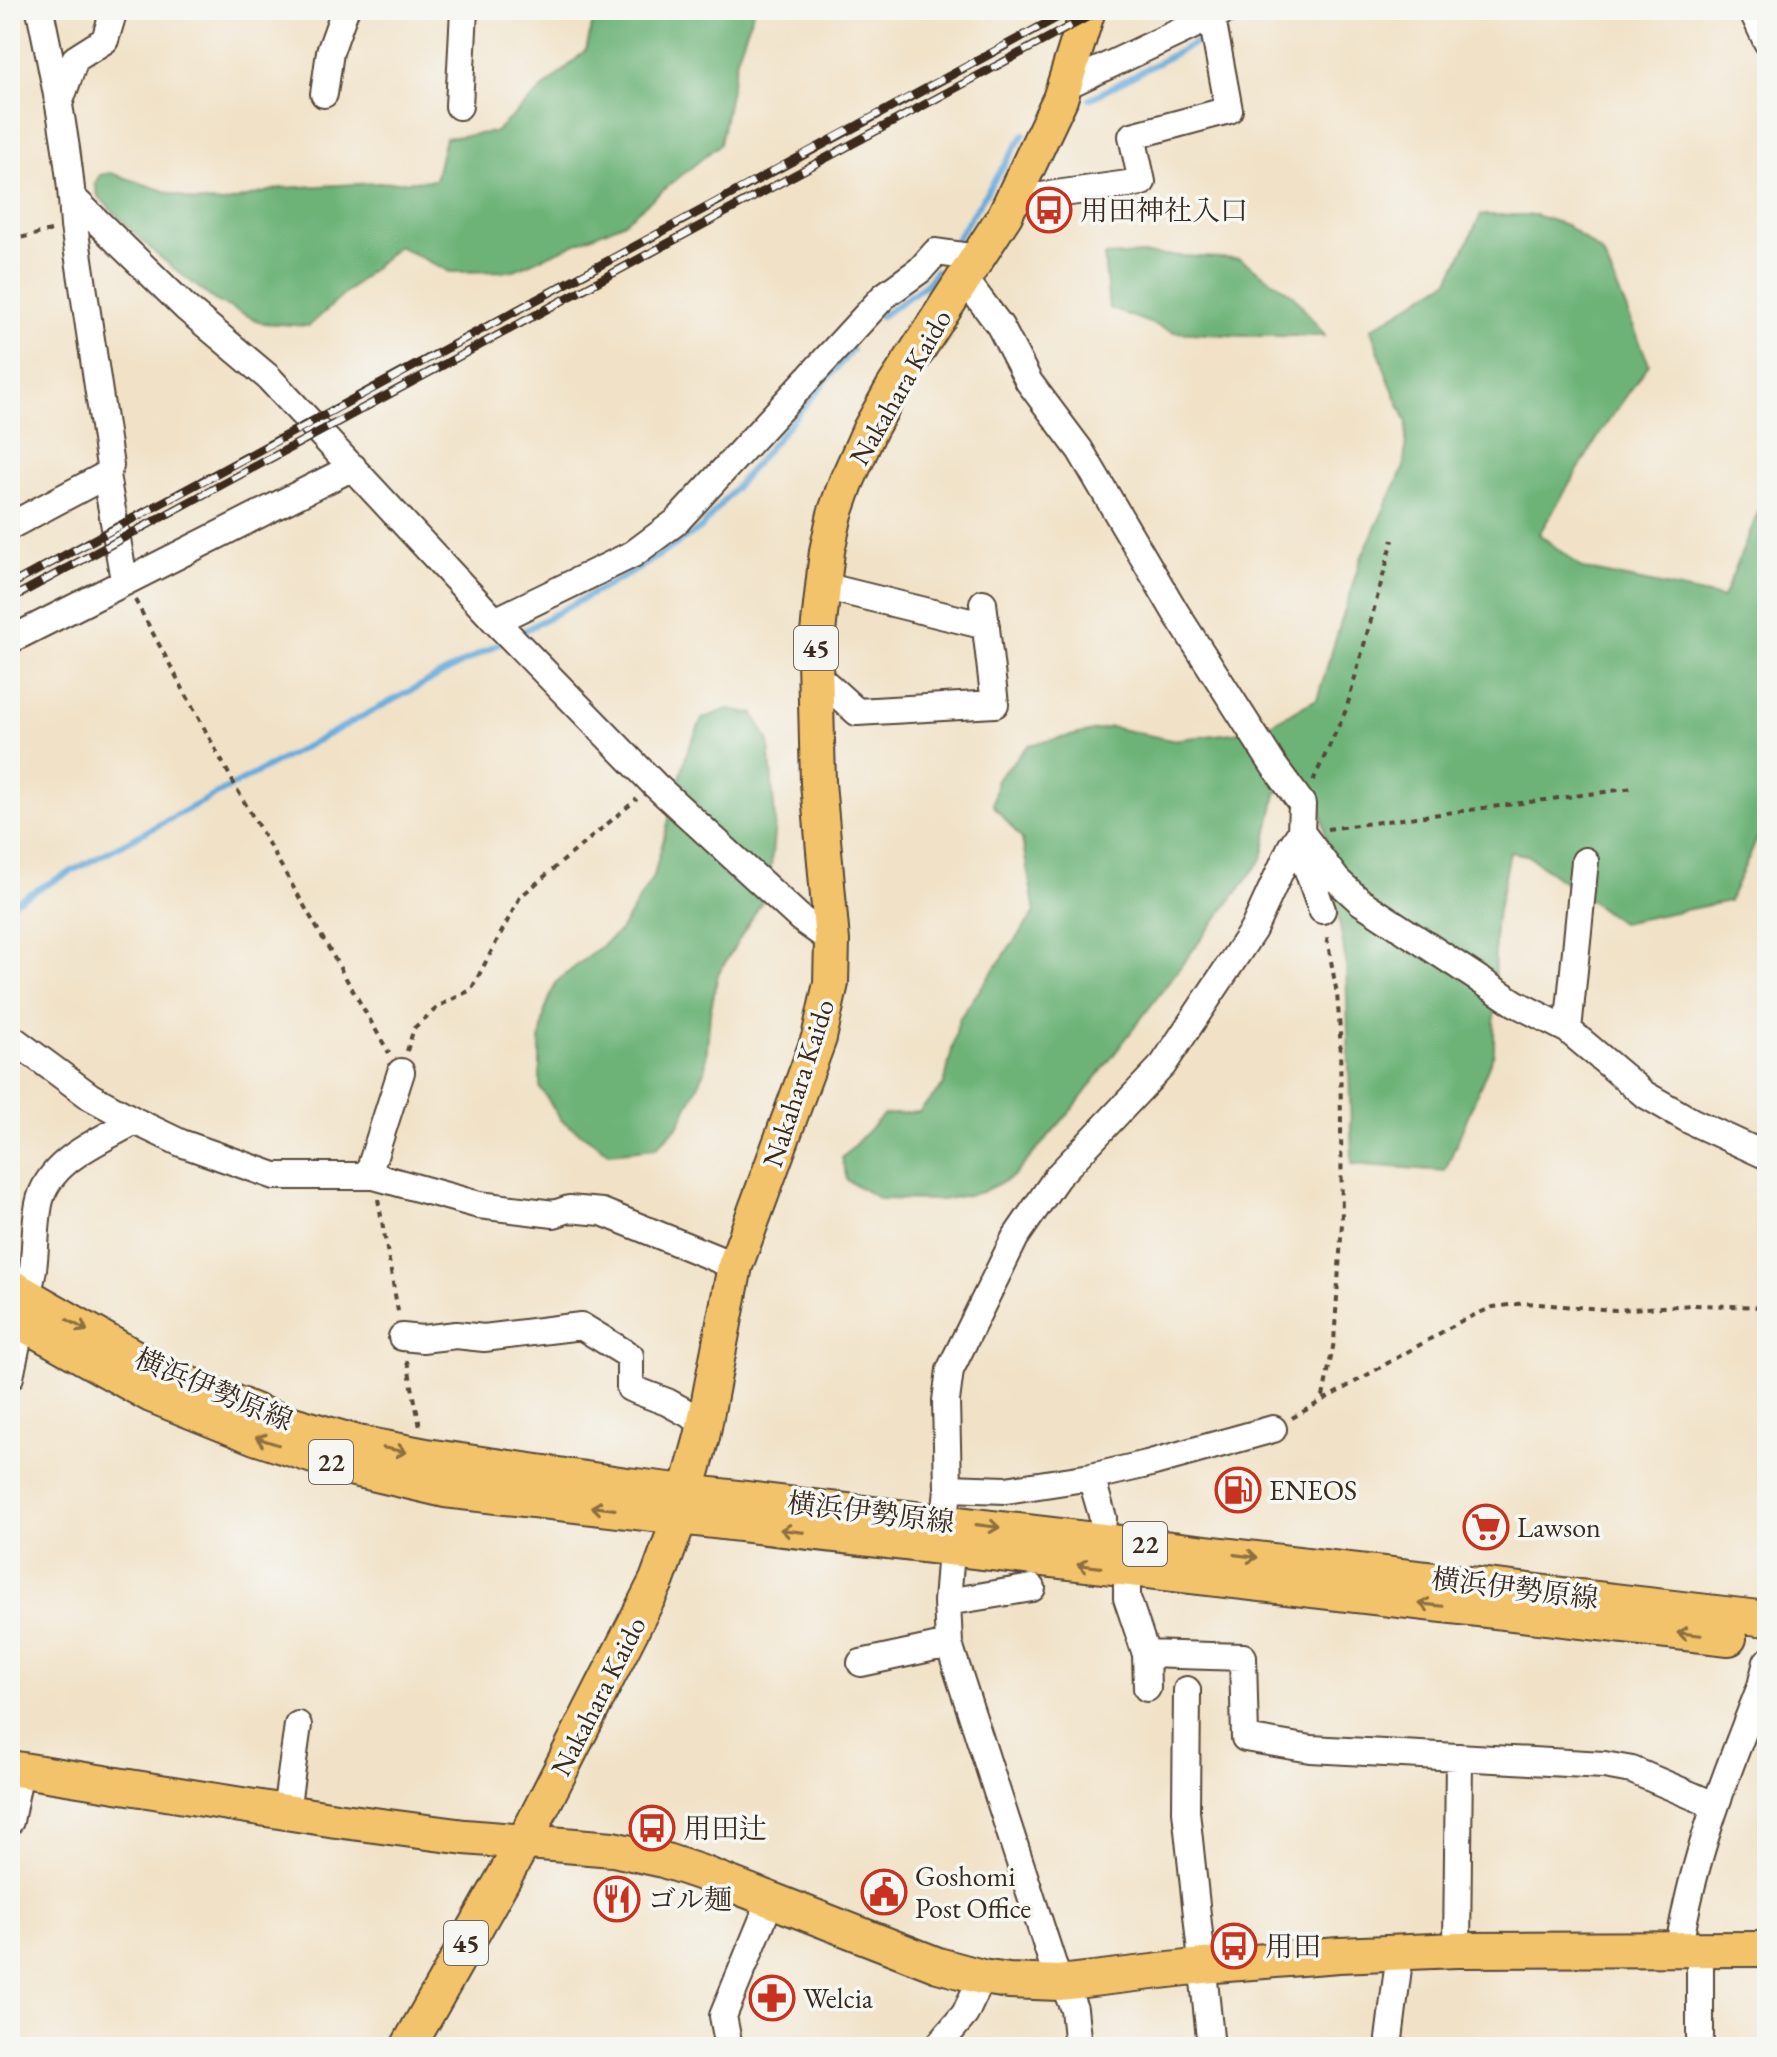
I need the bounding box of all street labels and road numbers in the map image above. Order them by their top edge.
street label: Nakahara Kaido [841,302,959,472]
road number: 45 [794,626,838,670]
street label: Nakahara Kaido [754,994,842,1172]
street label: 横浜伊勢原線 [130,1340,298,1438]
road number: 22 [309,1440,353,1484]
street label: 横浜伊勢原線 [785,1484,957,1540]
road number: 22 [1123,1522,1167,1566]
street label: 横浜伊勢原線 [1429,1560,1601,1616]
street label: Nakahara Kaido [542,1610,654,1782]
road number: 45 [444,1921,488,1965]

